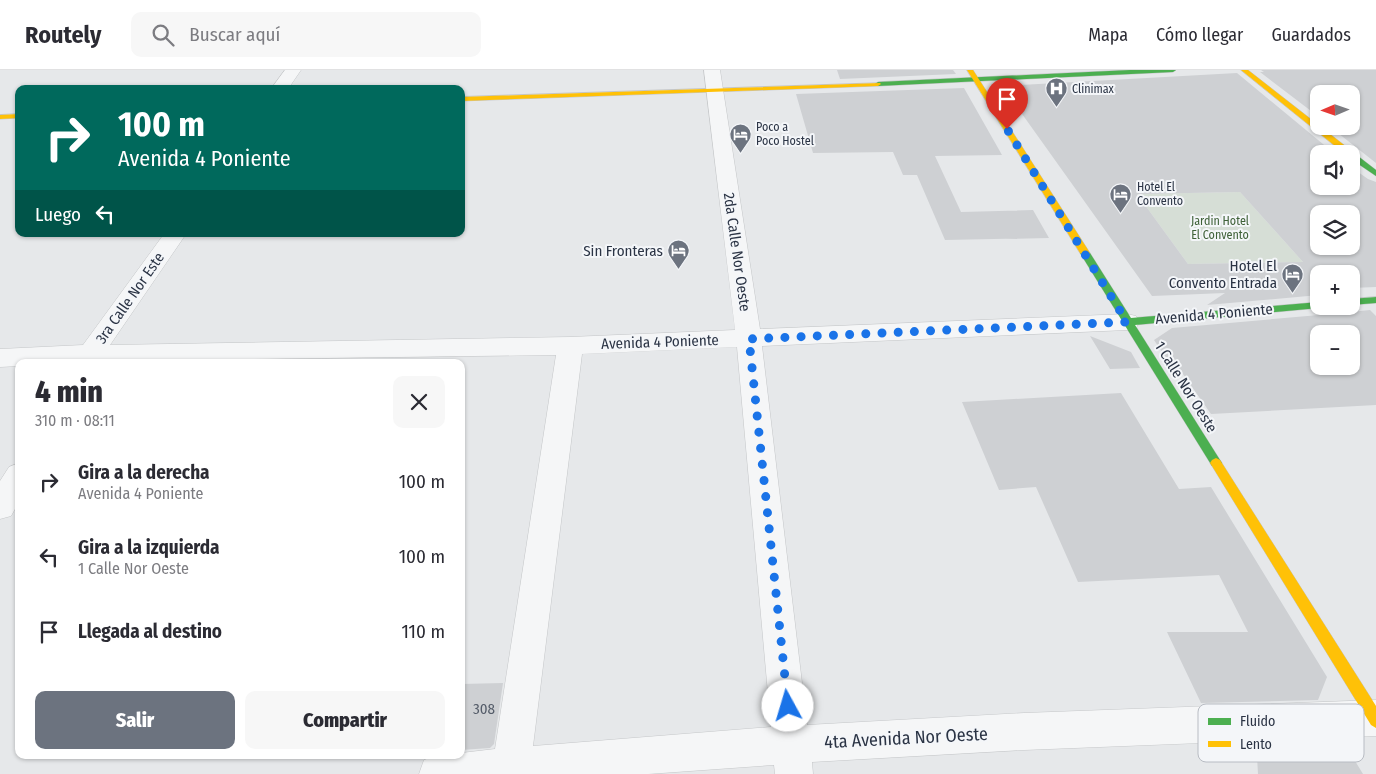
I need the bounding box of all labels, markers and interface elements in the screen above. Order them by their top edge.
search box [131,12,481,57]
text: Routely [25,21,101,49]
icon: search [149,21,177,49]
text: Buscar aquí [189,23,280,46]
text: Mapa [1088,24,1128,46]
text: Cómo llegar [1156,24,1243,46]
text: Guardados [1271,24,1351,46]
hospital icon: Clinimax [1044,77,1068,108]
pin [986,78,1028,129]
place label: Clinimax [1072,82,1115,96]
icon: arrive [993,85,1021,113]
north arrow [1310,85,1360,135]
map controls [1310,85,1360,375]
text: 100 m [118,103,205,145]
icon: right [35,105,100,170]
place label: Poco a Poco Hostel [756,120,814,148]
hotel icon: Poco a Poco Hostel [728,122,752,153]
text: Avenida 4 Poniente [118,145,291,172]
button: sound [1310,145,1360,195]
place label: Hotel El Convento [1137,180,1183,208]
hotel icon: Hotel El Convento [1109,182,1133,213]
street label: 2da Calle Nor Oeste [720,191,754,313]
icon: left [91,200,119,228]
text: Luego [35,203,81,226]
button: layers [1310,205,1360,255]
park label: Jardin Hotel El Convento [1191,214,1249,242]
hotel icon: Sin Fronteras [667,239,691,270]
place label: Sin Fronteras [583,242,663,260]
street label: 3ra Calle Nor Este [92,249,168,347]
place label: Hotel El Convento Entrada [1169,257,1277,292]
hotel icon: Hotel El Convento Entrada [1281,263,1305,294]
button: + [1310,265,1360,315]
street label: Avenida 4 Poniente [1155,300,1273,328]
button: − [1310,325,1360,375]
street label: Avenida 4 Poniente [601,331,719,353]
street label: 1 Calle Nor Oeste [1151,338,1221,436]
text: 4 min [35,374,103,410]
button: close [393,376,445,428]
text: 310 m · 08:11 [35,411,115,430]
text: Gira a la derecha [78,461,210,484]
icon: right [35,468,63,496]
text: 100 m [399,470,445,493]
text: Avenida 4 Poniente [78,484,204,503]
text: Gira a la izquierda [78,536,220,559]
icon: left [35,543,63,571]
text: 100 m [399,545,445,568]
text: 1 Calle Nor Oeste [78,559,189,578]
icon: arrive [35,618,63,646]
text: Llegada al destino [78,620,222,643]
text: 110 m [401,620,445,643]
position arrow [761,679,813,731]
button: Salir [35,691,235,749]
button: Compartir [245,691,445,749]
house number: 308 [473,700,495,718]
legend [1198,704,1364,762]
text: Fluido [1240,713,1275,730]
street label: 4ta Avenida Nor Oeste [824,723,988,753]
text: Lento [1240,736,1272,753]

